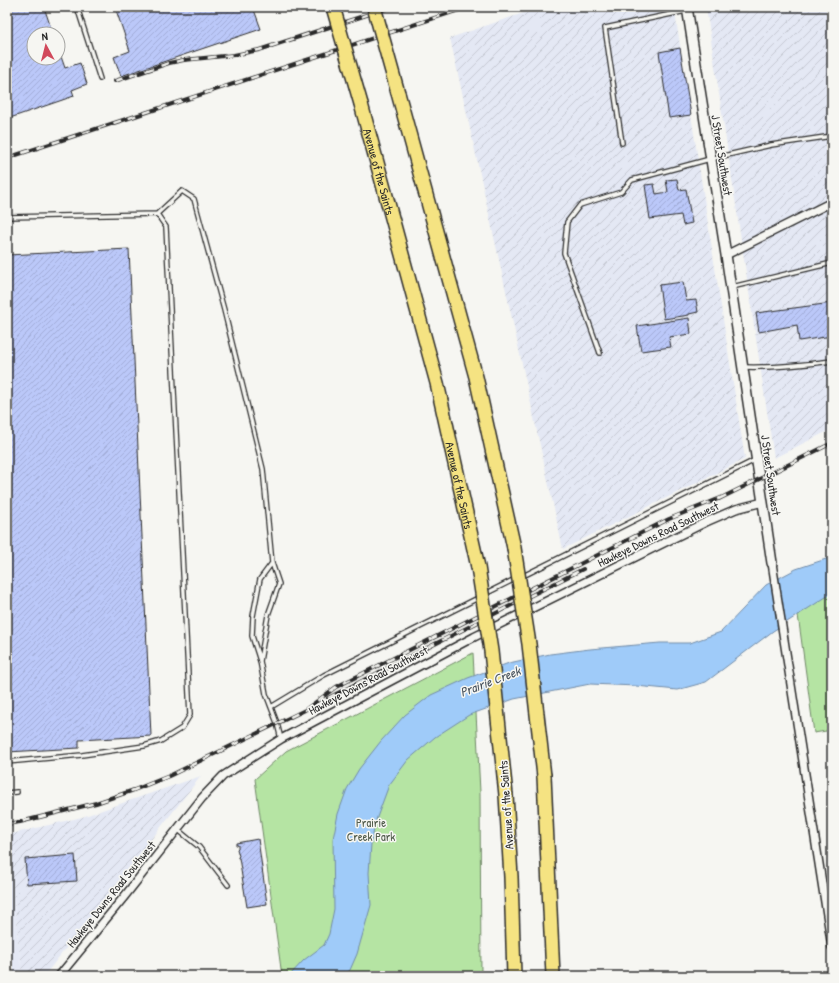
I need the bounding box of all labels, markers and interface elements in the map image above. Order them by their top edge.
north arrow [26,26,66,66]
text: N [41,29,49,43]
street label: J Street Southwest [707,114,737,197]
street label: Avenue of the Saints [359,126,399,217]
street label: J Street Southwest [757,434,785,517]
street label: Avenue of the Saints [442,440,478,531]
street label: Hawkeye Downs Road Southwest [595,497,722,571]
street label: Hawkeye Downs Road Southwest [305,641,431,719]
water label: Prairie Creek [457,661,524,701]
street label: Avenue of the Saints [494,760,518,850]
park label: Prairie Creek Park [347,814,395,845]
street label: Hawkeye Downs Road Southwest [63,836,160,951]

